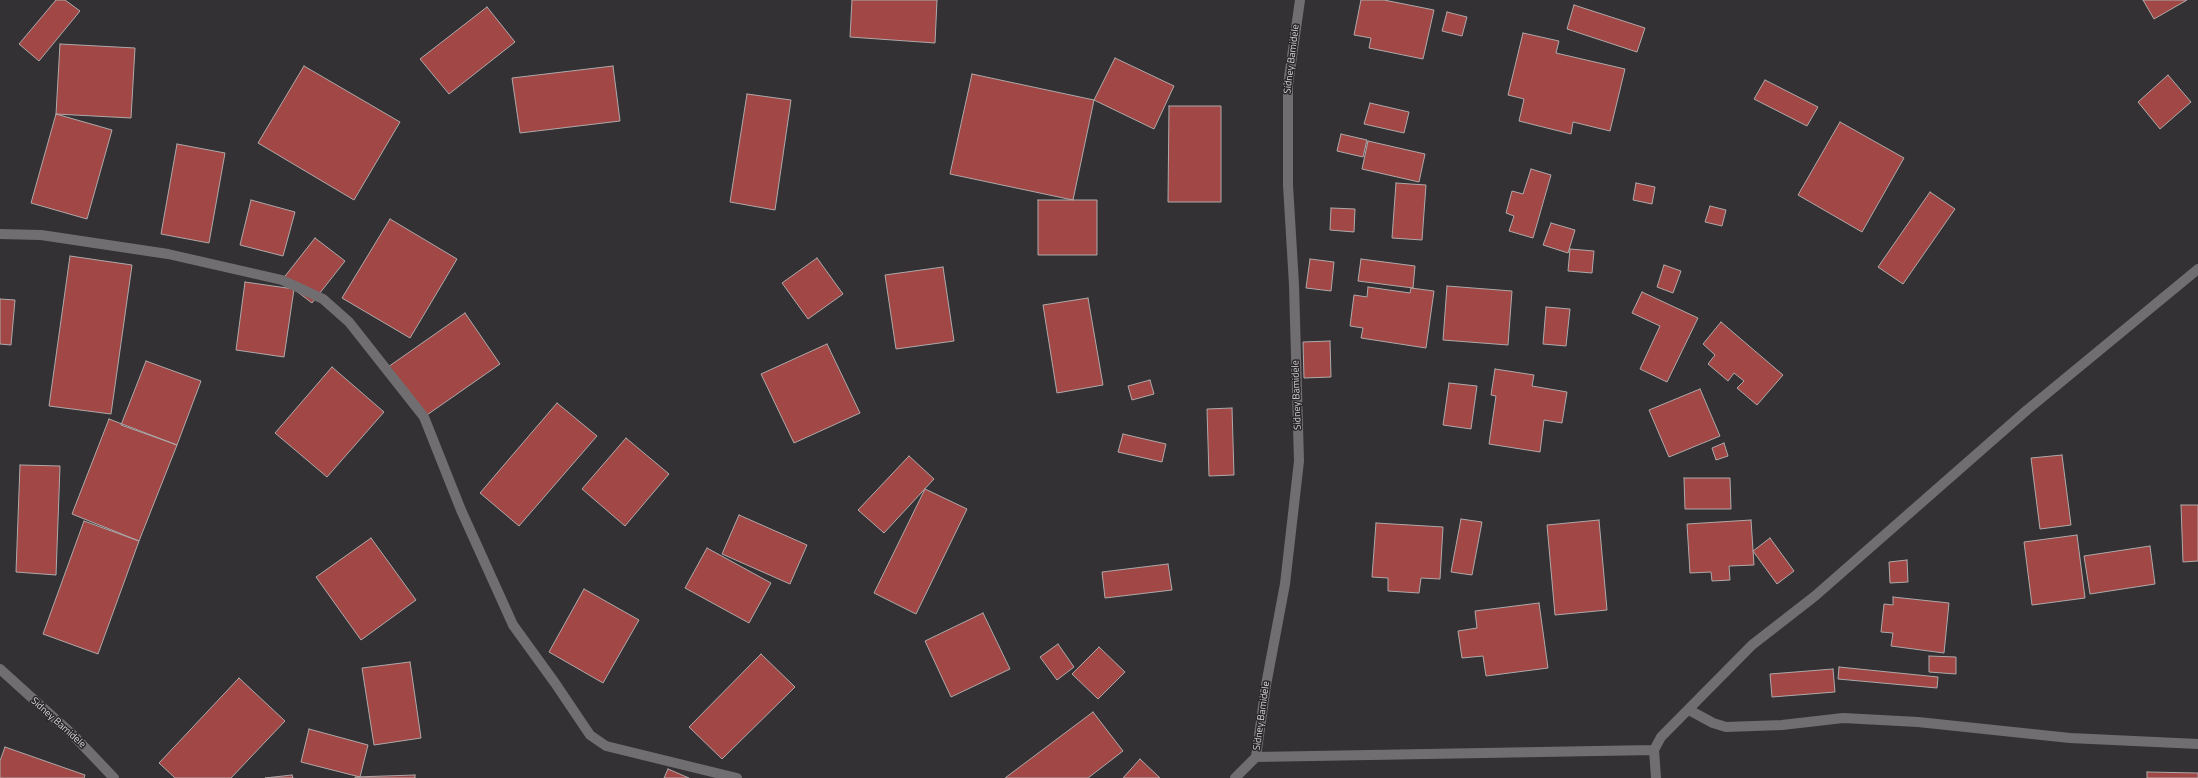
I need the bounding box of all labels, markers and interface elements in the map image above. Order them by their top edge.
street label: Sidney Bamidele [1282,24,1302,94]
street label: Sidney Bamidele [1290,360,1304,430]
street label: Sidney Bamidele [1251,681,1273,751]
street label: Sidney Bamidele [28,695,88,751]

